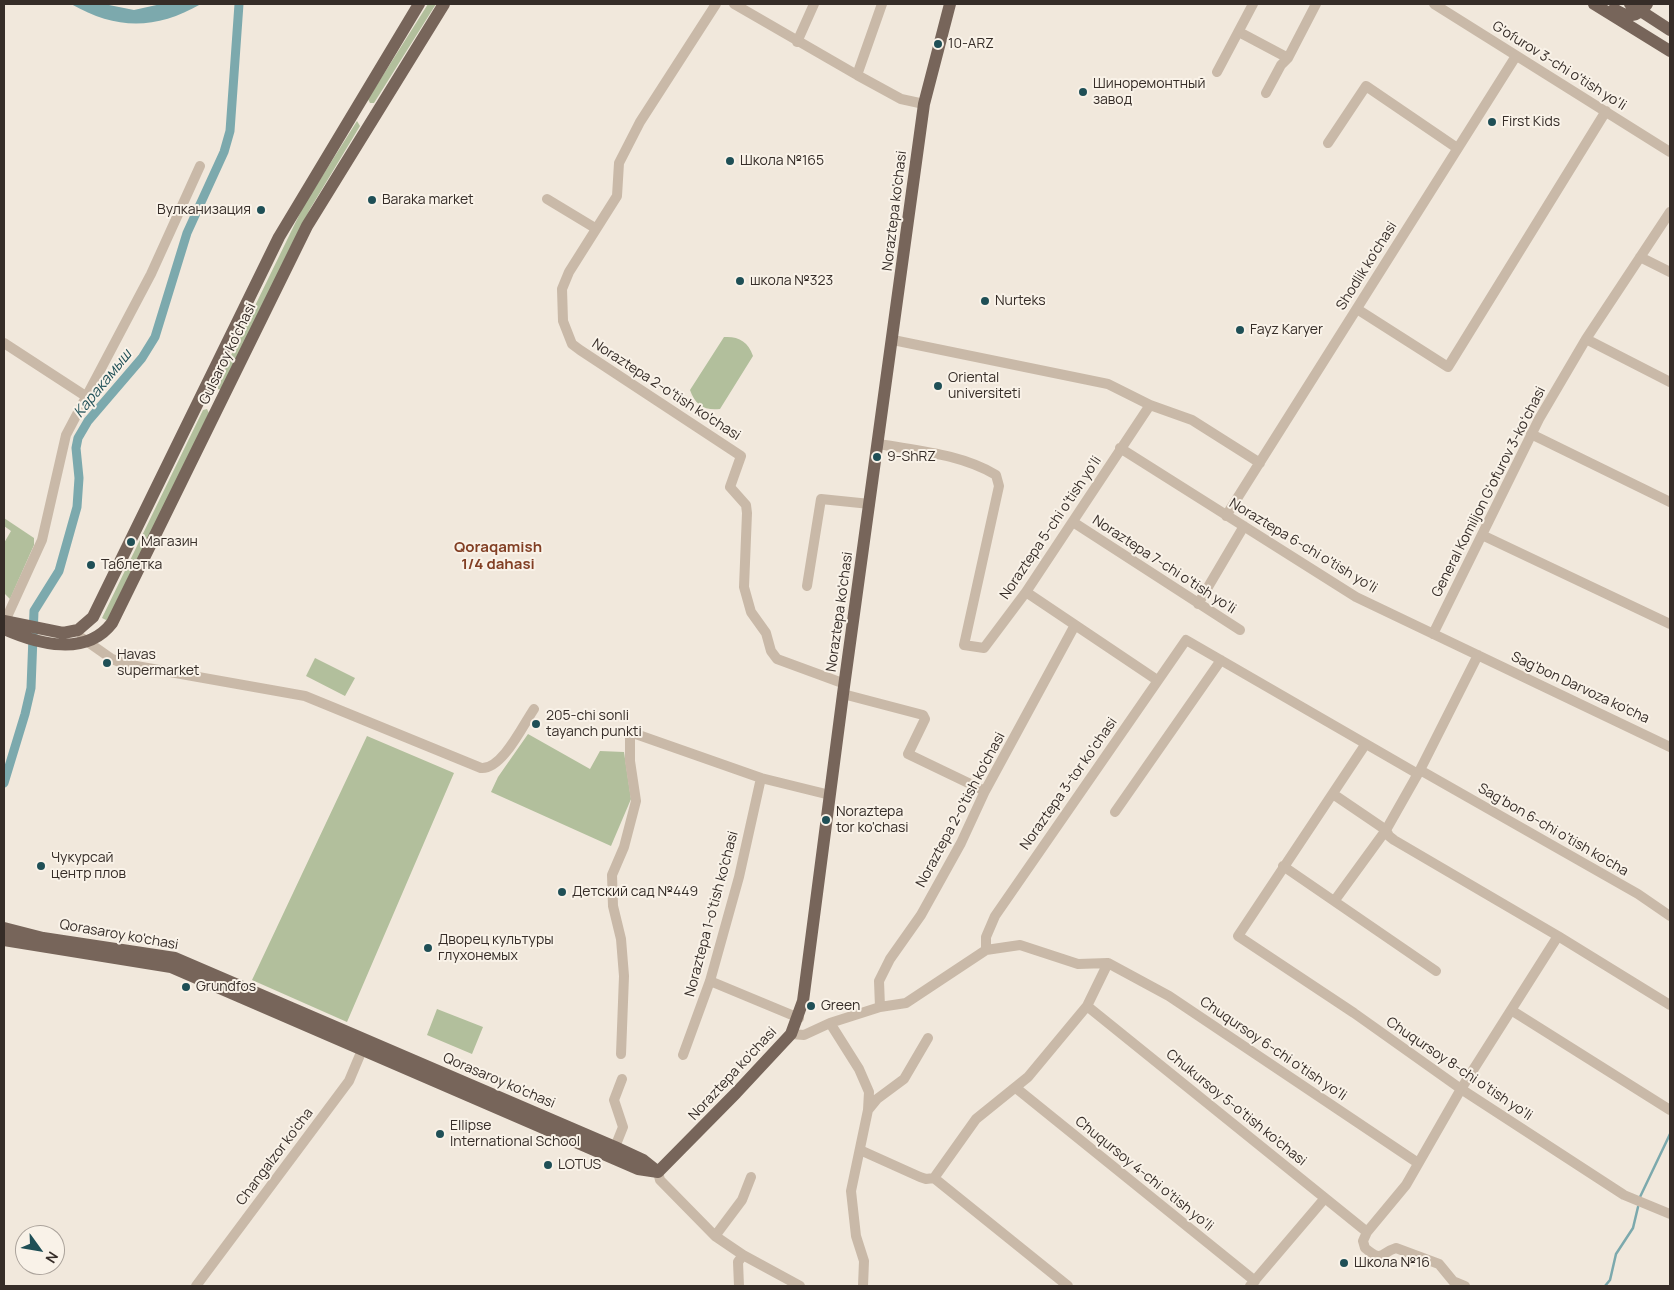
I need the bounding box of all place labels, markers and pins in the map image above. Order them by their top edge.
place label: 10-ARZ [948,36,994,52]
marker: 10-ARZ [932,38,944,50]
place label: Шиноремонтный завод [1093,76,1205,108]
marker: Шиноремонтный завод [1077,86,1089,98]
place label: First Kids [1502,114,1560,130]
marker: First Kids [1486,116,1498,128]
place label: Школа №165 [740,153,824,169]
marker: Школа №165 [724,155,736,167]
place label: Baraka market [382,192,474,208]
marker: Baraka market [366,194,378,206]
place label: Вулканизация [157,202,251,218]
marker: Вулканизация [255,204,267,216]
place label: школа №323 [750,273,833,289]
marker: школа №323 [734,275,746,287]
place label: Nurteks [995,293,1046,309]
marker: Nurteks [979,295,991,307]
place label: Fayz Karyer [1250,322,1323,338]
marker: Fayz Karyer [1234,324,1246,336]
place label: Oriental universiteti [948,370,1021,402]
marker: Oriental universiteti [932,380,944,392]
place label: 9-ShRZ [887,449,936,465]
marker: 9-ShRZ [871,451,883,463]
place label: Магазин [141,534,198,550]
marker: Магазин [125,536,137,548]
place label: Таблетка [101,557,162,573]
marker: Таблетка [85,559,97,571]
place label: Havas supermarket [117,647,199,680]
marker: Havas supermarket [101,657,113,669]
place label: 205-chi sonli tayanch punkti [546,708,642,740]
marker: 205-chi sonli tayanch punkti [530,718,542,730]
place label: Noraztepa tor ko'chasi [836,804,909,836]
marker: Noraztepa tor ko'chasi [820,814,832,826]
place label: Чукурсай центр плов [51,850,126,882]
marker: Чукурсай центр плов [35,860,47,872]
place label: Детский сад №449 [572,884,698,900]
marker: Детский сад №449 [556,886,568,898]
place label: Дворец культуры глухонемых [438,932,554,964]
marker: Дворец культуры глухонемых [422,942,434,954]
place label: Grundfos [196,979,256,995]
marker: Grundfos [180,981,192,993]
place label: Green [821,998,860,1014]
marker: Green [805,1000,817,1012]
place label: Ellipse International School [450,1118,580,1150]
marker: Ellipse International School [434,1128,446,1140]
place label: LOTUS [558,1157,601,1173]
marker: LOTUS [542,1159,554,1171]
place label: Школа №16 [1354,1255,1430,1271]
marker: Школа №16 [1338,1257,1350,1269]

